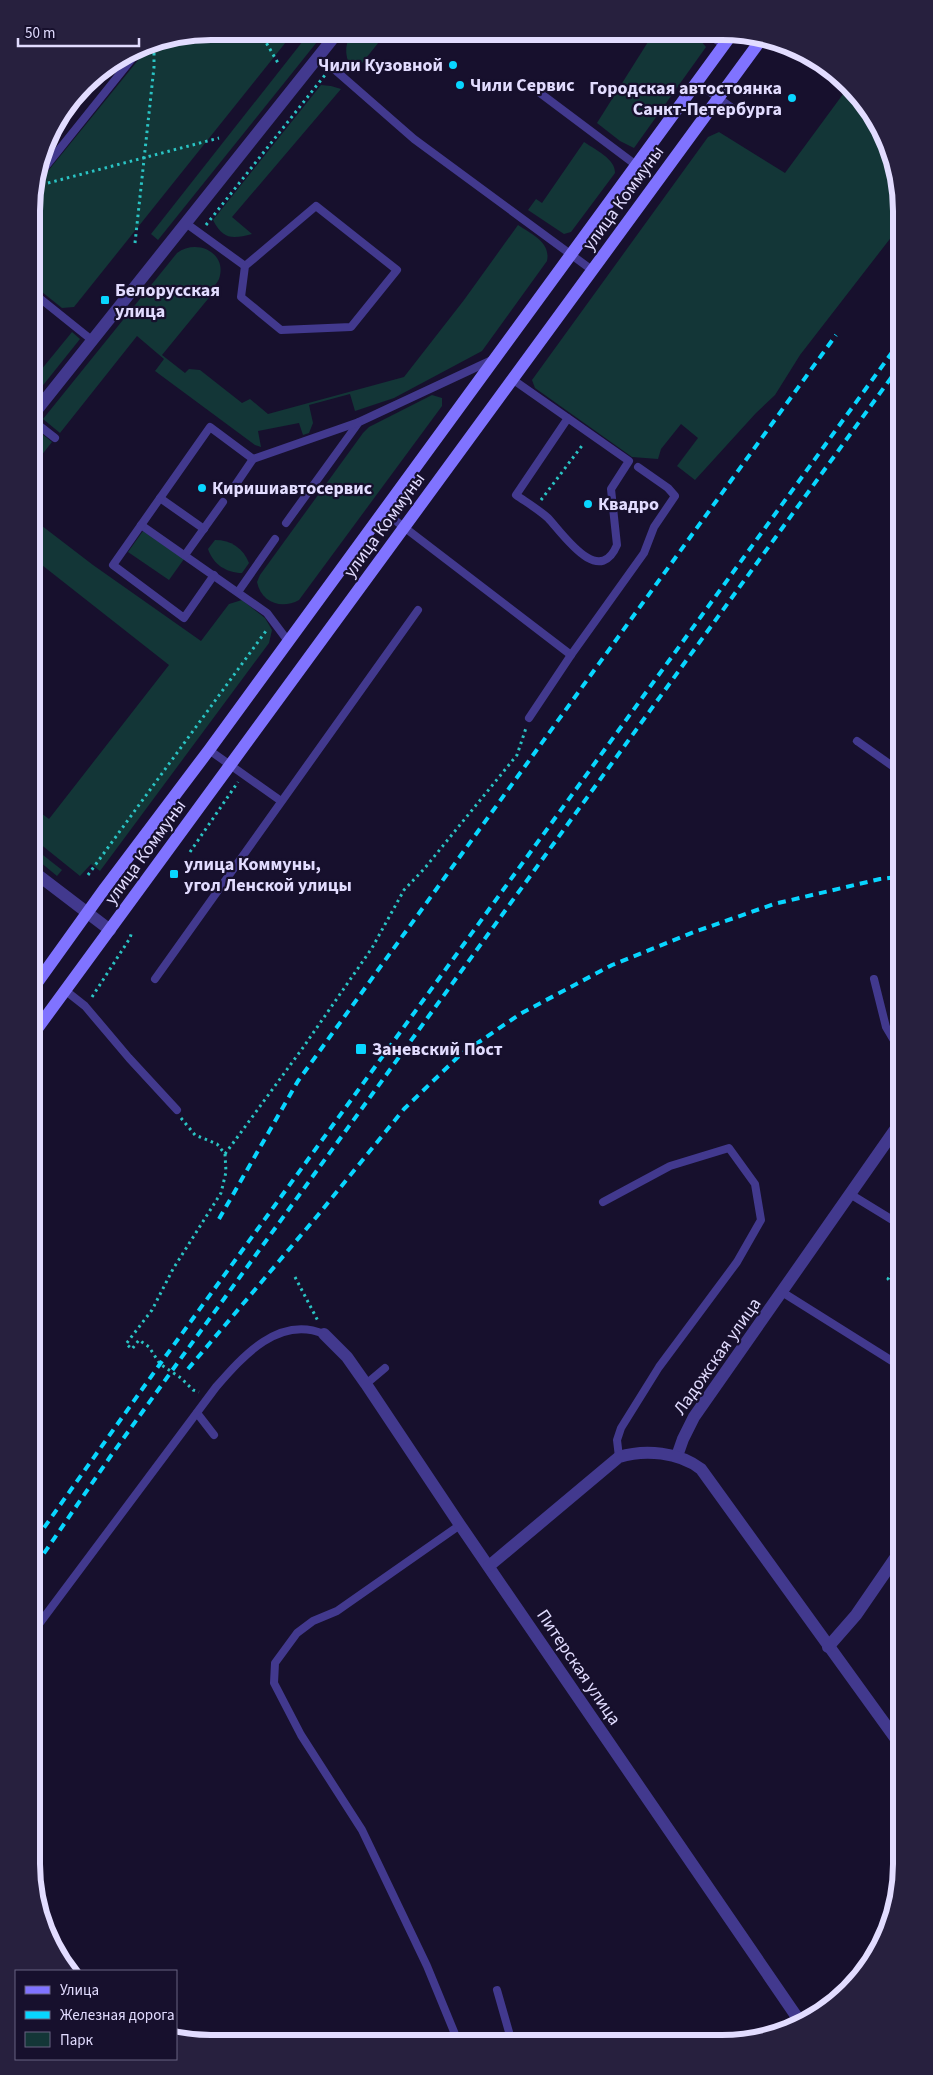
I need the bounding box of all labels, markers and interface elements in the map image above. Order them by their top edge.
scale bar [18,15,139,47]
text: 50 m [25,23,55,44]
place label: Чили Кузовной [318,53,443,78]
marker: Чили Кузовной [447,59,459,71]
place label: Чили Сервис [470,73,575,98]
place label: Городская автостоянка Санкт-Петербурга [589,76,782,122]
marker: Чили Сервис [454,79,466,91]
marker: Городская автостоянка Санкт-Петербурга [786,92,798,104]
street label: улица Коммуны [577,141,670,256]
place label: Белорусская улица [115,278,220,324]
marker: Белорусская улица [99,294,111,306]
street label: улица Коммуны [338,468,431,583]
place label: Киришиавтосервис [212,476,373,501]
marker: Киришиавтосервис [196,482,208,494]
place label: Квадро [598,492,659,517]
marker: Квадро [582,498,594,510]
street label: улица Коммуны [99,795,192,910]
place label: улица Коммуны, угол Ленской улицы [184,852,352,898]
marker: улица Коммуны, угол Ленской улицы [168,868,180,880]
place label: Заневский Пост [372,1037,503,1062]
marker: Заневский Пост [354,1042,368,1056]
street label: Ладожская улица [668,1293,767,1420]
street label: Питерская улица [531,1604,627,1730]
legend [15,1970,178,2060]
text: Улица [60,1980,99,2001]
text: Железная дорога [60,2005,175,2026]
text: Парк [60,2030,94,2051]

